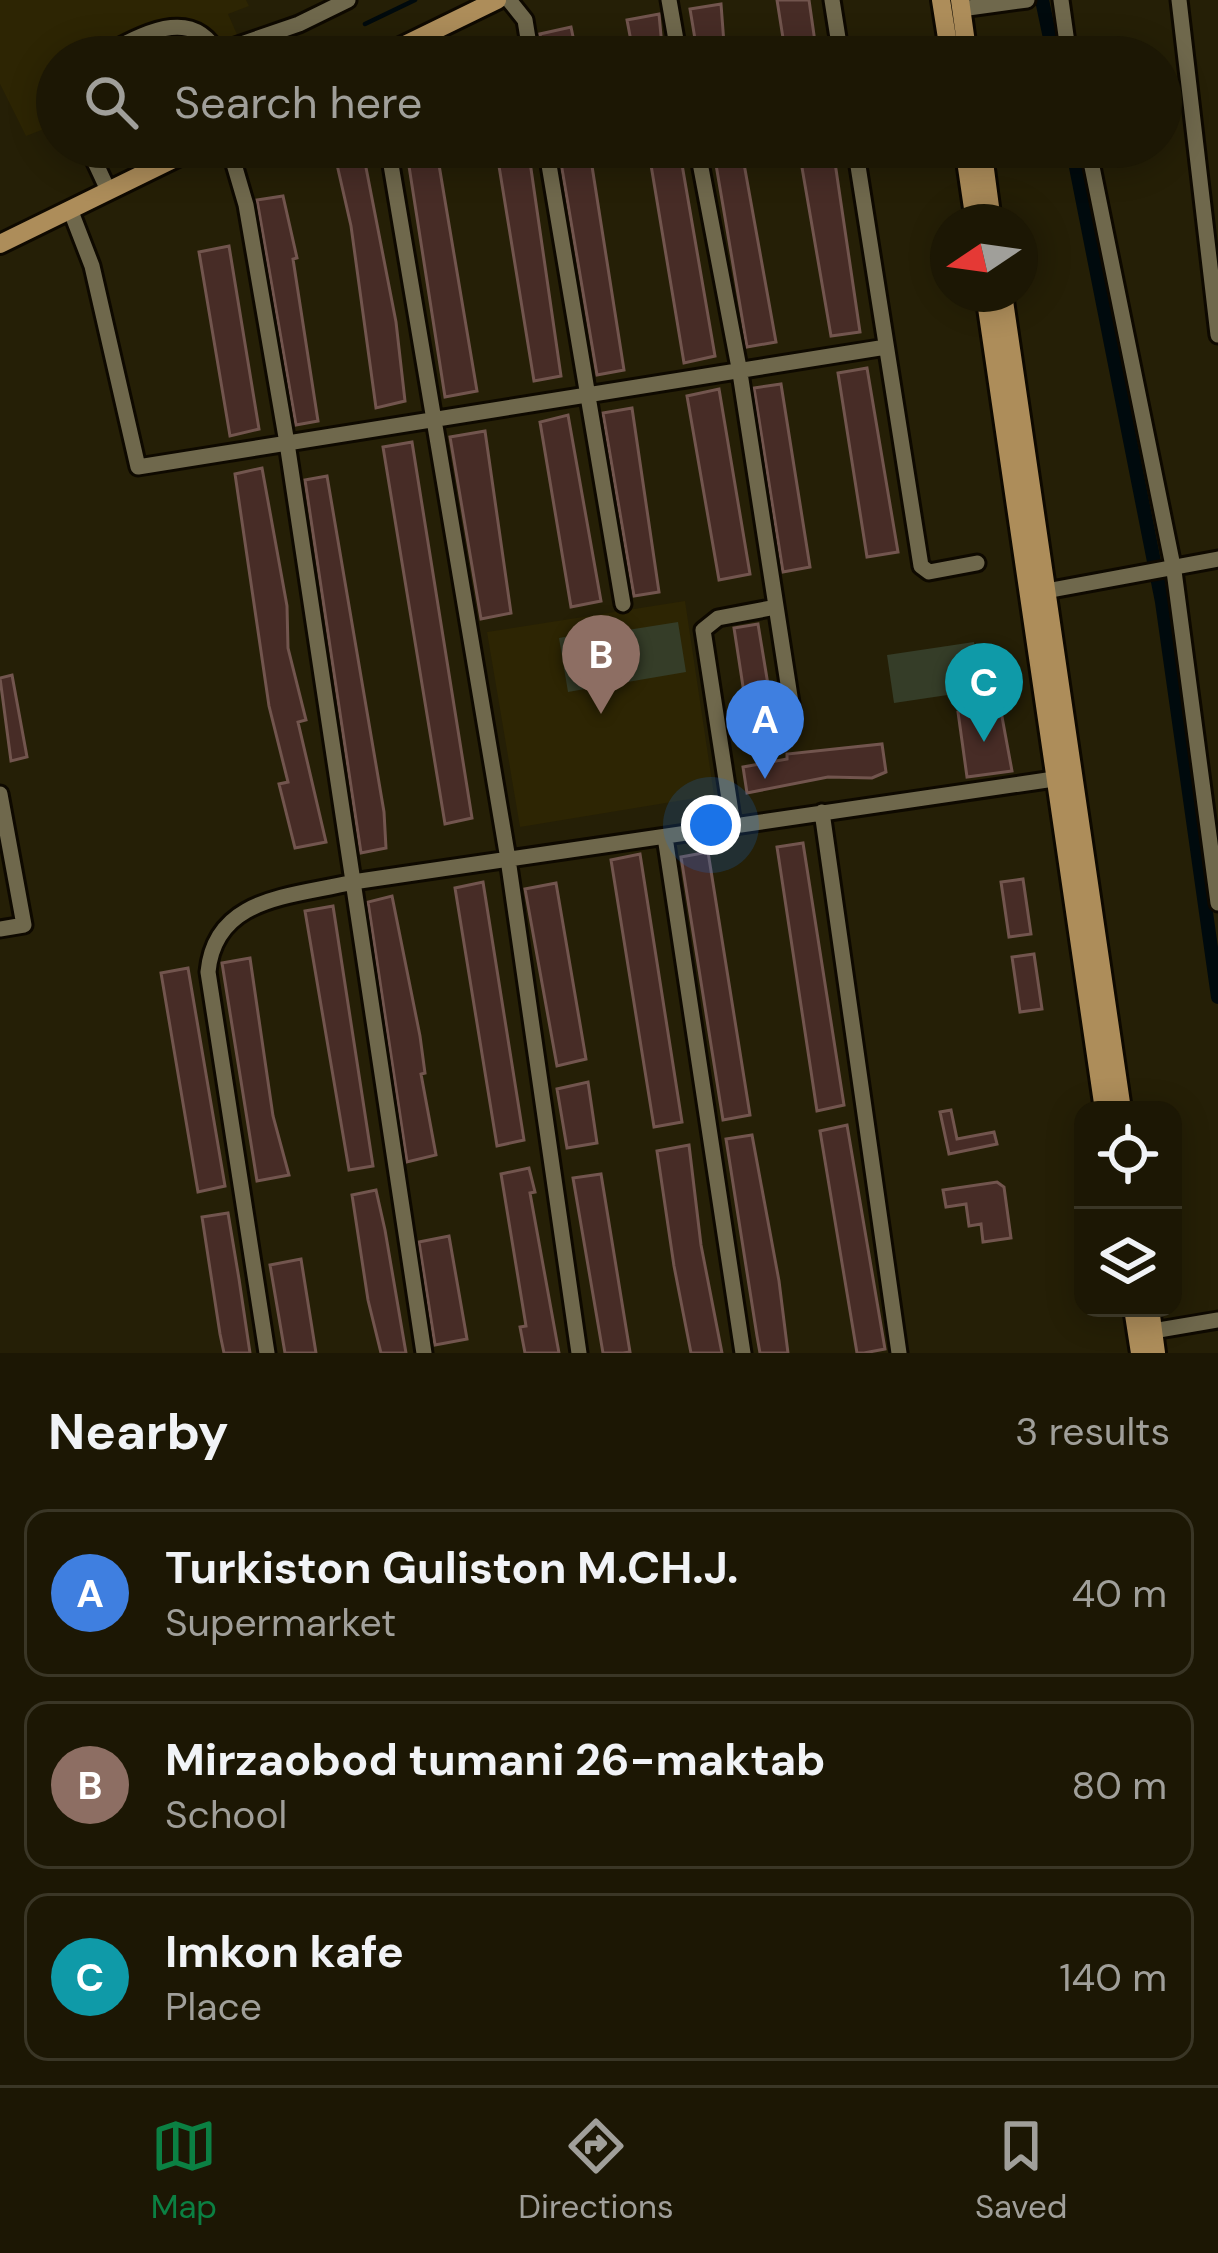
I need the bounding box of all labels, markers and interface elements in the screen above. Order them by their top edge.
search box [36,36,1182,168]
icon: search [78,69,144,135]
text: Search here [174,73,422,132]
north arrow [930,204,1038,312]
pin: B [562,615,640,714]
pin: C [945,643,1023,742]
pin: A [726,680,804,779]
your location [681,795,741,855]
map controls [1074,1101,1182,1317]
button: locate [1074,1101,1182,1209]
button: layers [1074,1209,1182,1317]
text: Nearby [48,1398,229,1465]
text: 3 results [1015,1406,1170,1457]
text: Turkiston Guliston M.CH.J. [165,1538,738,1597]
text: A [76,1568,104,1619]
text: 40 m [1072,1568,1167,1619]
text: Supermarket [165,1597,396,1648]
text: Mirzaobod tumani 26-maktab [165,1730,826,1789]
text: B [78,1760,102,1811]
text: 80 m [1071,1760,1167,1811]
text: School [165,1789,287,1840]
text: Imkon kafe [165,1922,404,1981]
text: C [76,1952,104,2003]
text: 140 m [1059,1952,1167,2003]
text: Place [165,1981,262,2032]
tab: Map [151,2113,217,2228]
tab: Directions [518,2113,674,2228]
tab: Saved [975,2113,1067,2228]

